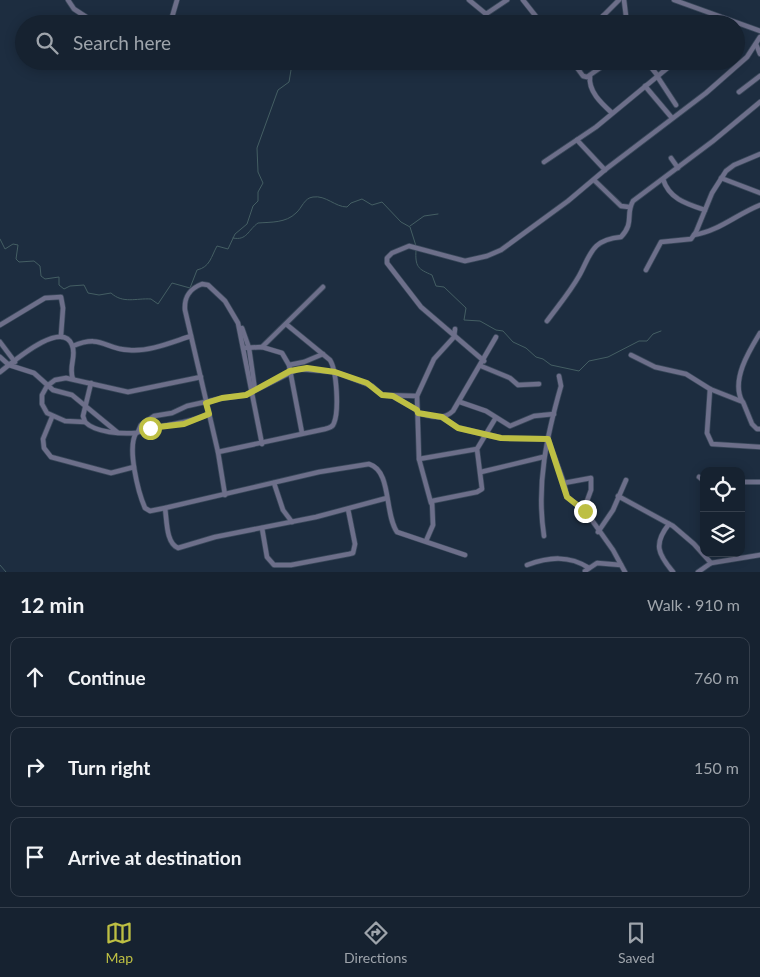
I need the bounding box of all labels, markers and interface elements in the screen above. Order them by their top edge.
search box [15,15,745,70]
icon: search [33,29,61,57]
text: Search here [73,31,171,54]
route start [139,417,162,440]
map controls [700,467,745,557]
button: locate [700,467,745,512]
route end [574,500,597,523]
button: layers [700,512,745,557]
text: 12 min [20,592,84,617]
text: Walk · 910 m [647,595,740,614]
icon: ahead [21,663,49,691]
text: Continue [68,666,146,689]
text: 760 m [694,668,739,687]
icon: right [21,753,49,781]
text: Turn right [68,756,150,779]
text: 150 m [694,758,739,777]
icon: arrive [21,843,49,871]
text: Arrive at destination [68,846,241,869]
tab: Map [105,919,133,966]
tab: Directions [344,919,407,966]
tab: Saved [618,919,655,966]

